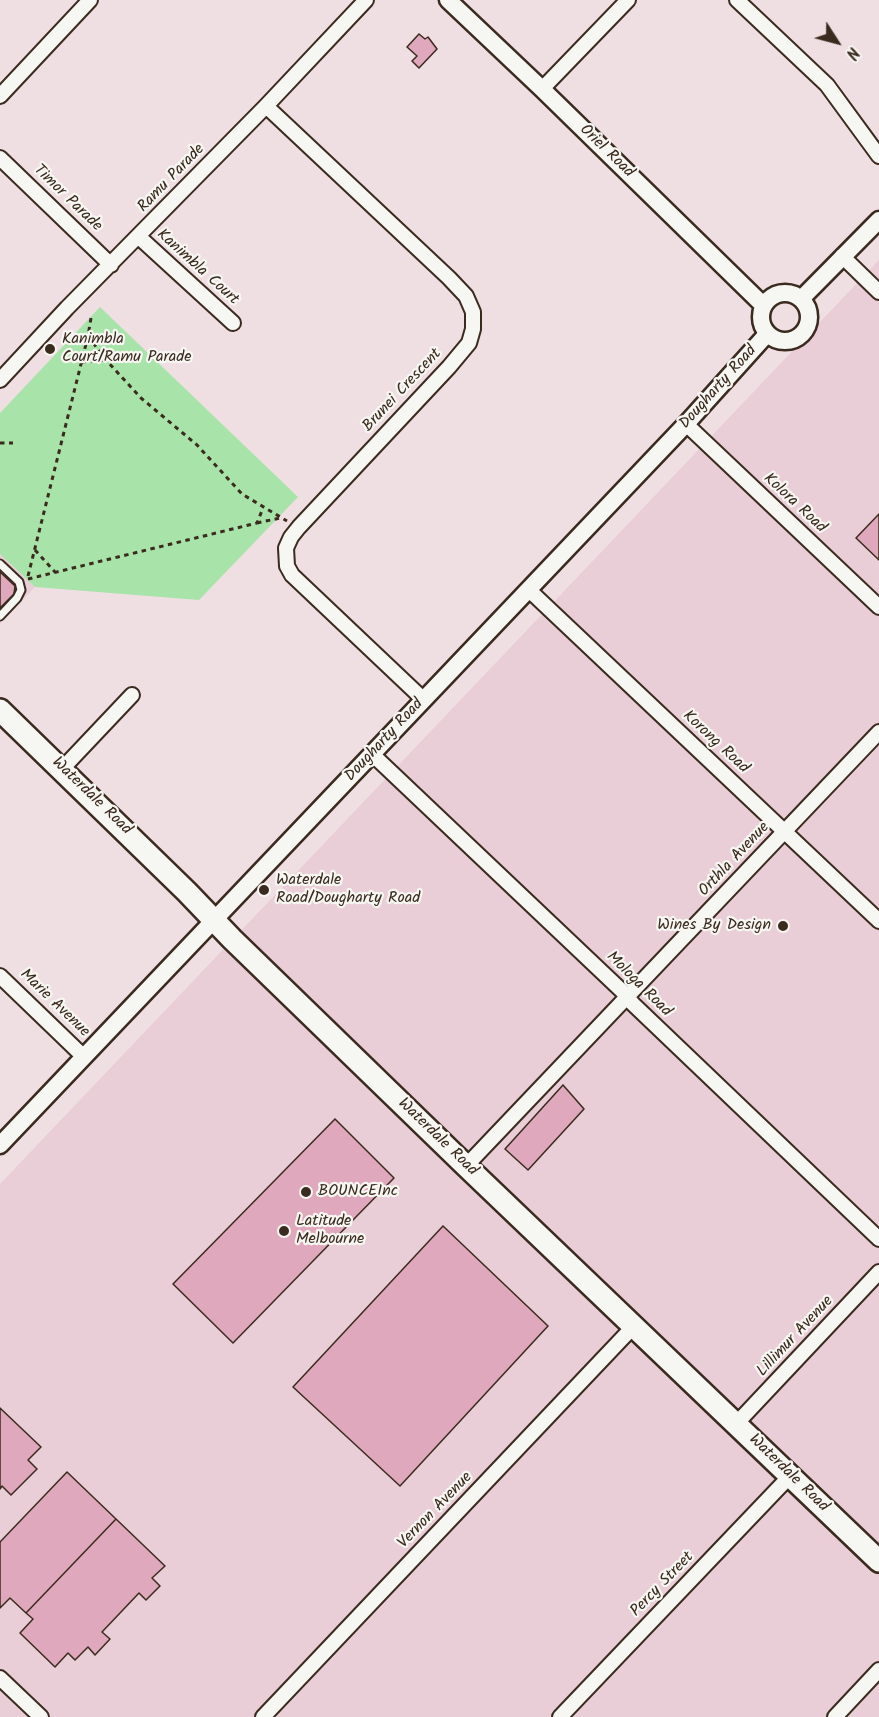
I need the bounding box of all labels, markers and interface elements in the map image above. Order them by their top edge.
north arrow [807,12,867,72]
text: N [839,41,865,64]
street label: Oriel Road [575,121,637,183]
street label: Ramu Parade [135,141,209,217]
street label: Timor Parade [29,161,105,237]
street label: Kanimbla Court [152,226,242,310]
place label: Kanimbla Court/Ramu Parade [62,330,192,368]
marker: Kanimbla Court/Ramu Parade [43,342,57,356]
street label: Dougharty Road [676,342,762,434]
street label: Brunei Crescent [359,345,447,437]
street label: Kolora Road [759,470,829,538]
street label: Dougharty Road [342,696,428,786]
street label: Korong Road [678,707,752,779]
street label: Waterdale Road [47,754,135,840]
street label: Orthla Avenue [696,819,774,901]
place label: Waterdale Road/Dougharty Road [276,871,420,909]
marker: Waterdale Road/Dougharty Road [257,883,271,897]
place label: Wines By Design [657,916,771,936]
marker: Wines By Design [776,919,790,933]
street label: Mologa Road [601,948,675,1022]
street label: Marie Avenue [15,966,93,1042]
street label: Waterdale Road [393,1095,481,1181]
place label: BOUNCEInc [318,1182,398,1202]
marker: BOUNCEInc [299,1185,313,1199]
place label: Latitude Melbourne [296,1212,364,1250]
marker: Latitude Melbourne [277,1224,291,1238]
street label: Lillimur Avenue [754,1293,838,1381]
street label: Waterdale Road [744,1431,832,1517]
street label: Vernon Avenue [395,1469,477,1553]
street label: Percy Street [627,1549,699,1621]

